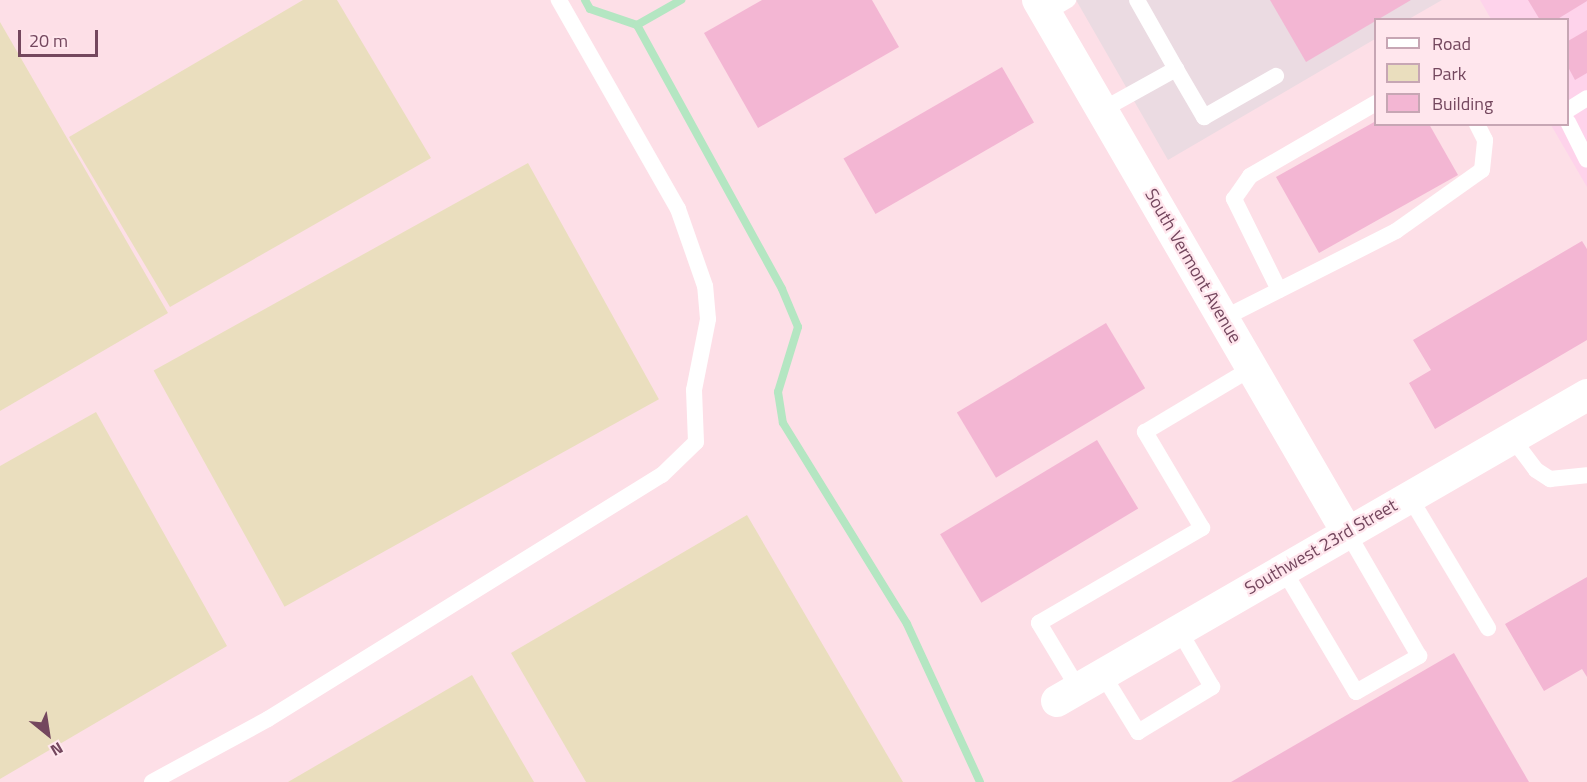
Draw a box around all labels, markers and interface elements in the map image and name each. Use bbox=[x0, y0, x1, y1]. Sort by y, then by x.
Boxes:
scale bar bbox=[21, 18, 100, 56]
legend bbox=[1374, 18, 1569, 126]
text: 20 m bbox=[29, 27, 68, 54]
text: Road bbox=[1432, 30, 1471, 57]
text: Park bbox=[1432, 60, 1466, 87]
text: Building bbox=[1432, 90, 1493, 117]
street label: South Vermont Avenue bbox=[1140, 185, 1246, 347]
street label: Southwest 23rd Street bbox=[1241, 495, 1401, 599]
north arrow bbox=[18, 704, 78, 764]
text: N bbox=[46, 736, 68, 763]

